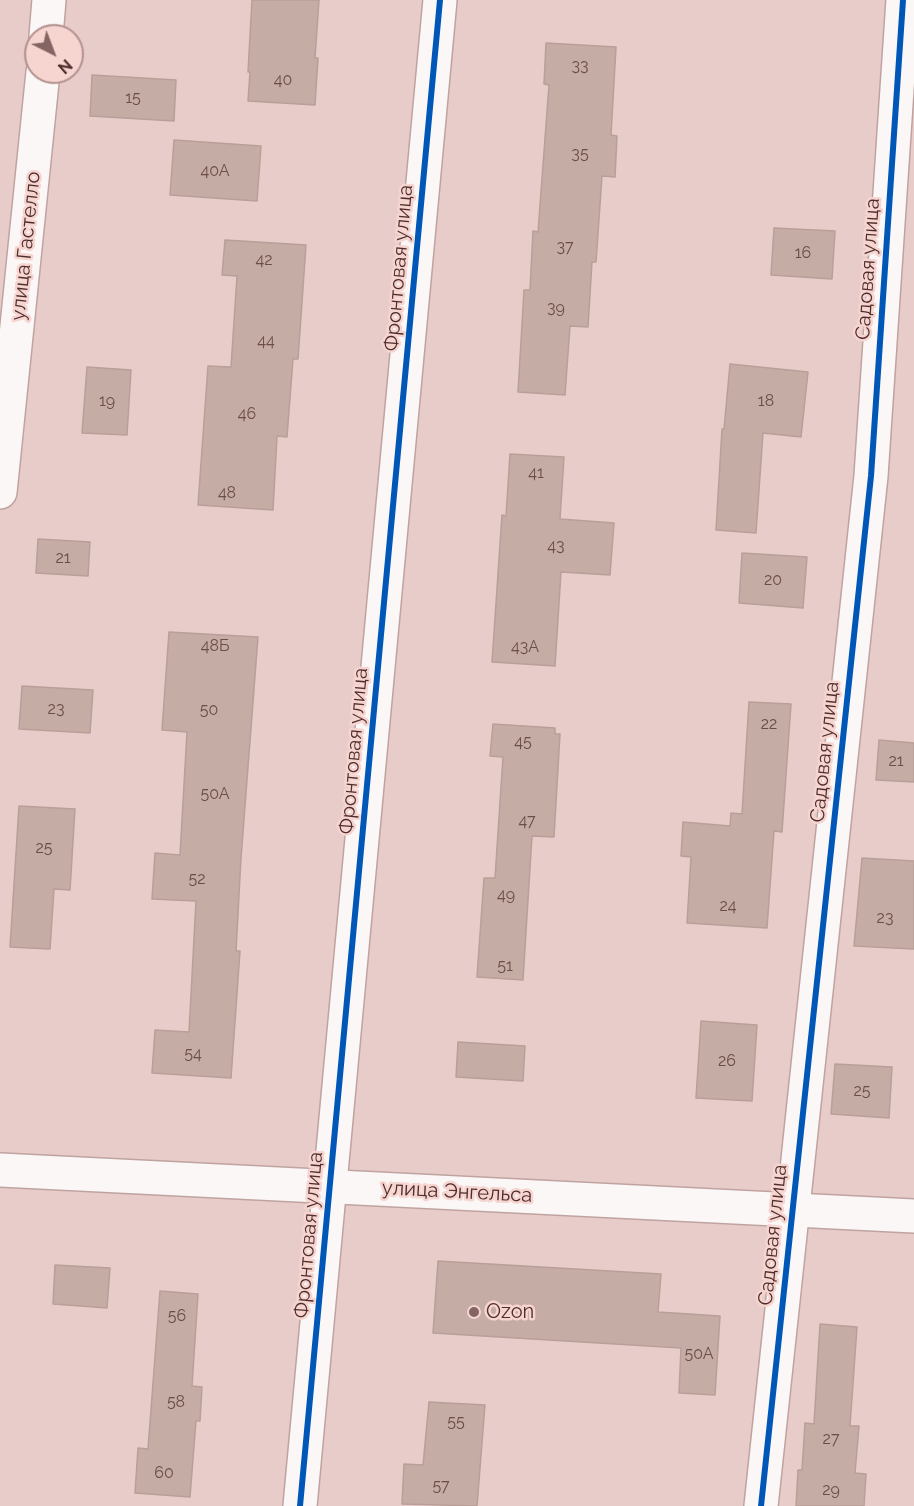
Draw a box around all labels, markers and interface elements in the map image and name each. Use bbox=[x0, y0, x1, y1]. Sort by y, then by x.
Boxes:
north arrow bbox=[24, 24, 84, 84]
text: N bbox=[54, 55, 76, 77]
house number: 33 bbox=[571, 56, 589, 76]
house number: 40 bbox=[274, 70, 292, 90]
house number: 15 bbox=[125, 88, 141, 108]
house number: 35 bbox=[571, 144, 589, 164]
house number: 40А bbox=[200, 161, 230, 181]
street label: улица Гастелло bbox=[6, 170, 46, 322]
street label: Фронтовая улица bbox=[380, 184, 418, 352]
street label: Садовая улица bbox=[851, 197, 885, 341]
house number: 37 bbox=[556, 237, 574, 257]
house number: 16 bbox=[795, 243, 811, 263]
house number: 42 bbox=[255, 250, 273, 270]
house number: 39 bbox=[547, 298, 565, 318]
house number: 44 bbox=[257, 331, 275, 351]
house number: 19 bbox=[99, 391, 115, 411]
house number: 18 bbox=[758, 391, 774, 411]
house number: 46 bbox=[238, 404, 256, 424]
house number: 41 bbox=[528, 463, 544, 483]
house number: 48 bbox=[218, 483, 236, 503]
house number: 43 bbox=[547, 536, 565, 556]
house number: 21 bbox=[55, 548, 71, 568]
house number: 20 bbox=[764, 570, 782, 590]
house number: 48Б bbox=[201, 636, 229, 656]
house number: 43А bbox=[511, 637, 539, 657]
street label: Фронтовая улица bbox=[335, 667, 373, 835]
street label: Садовая улица bbox=[806, 680, 844, 824]
house number: 23 bbox=[48, 699, 64, 719]
house number: 50 bbox=[200, 700, 218, 720]
house number: 22 bbox=[761, 714, 777, 734]
house number: 45 bbox=[514, 732, 532, 752]
house number: 21 bbox=[888, 751, 904, 771]
house number: 50А bbox=[200, 784, 230, 804]
house number: 47 bbox=[518, 811, 536, 831]
house number: 25 bbox=[35, 838, 53, 858]
house number: 52 bbox=[188, 869, 206, 889]
house number: 49 bbox=[497, 885, 515, 905]
house number: 24 bbox=[719, 896, 737, 916]
house number: 23 bbox=[877, 908, 893, 928]
house number: 51 bbox=[497, 956, 513, 976]
house number: 54 bbox=[184, 1044, 202, 1064]
house number: 26 bbox=[718, 1051, 736, 1071]
house number: 25 bbox=[853, 1081, 871, 1101]
street label: Фронтовая улица bbox=[290, 1151, 328, 1319]
street label: Садовая улица bbox=[754, 1163, 792, 1307]
street label: улица Энгельса bbox=[381, 1176, 533, 1208]
place label: Ozon bbox=[486, 1300, 534, 1324]
marker: Ozon bbox=[467, 1305, 481, 1319]
house number: 56 bbox=[168, 1306, 186, 1326]
house number: 50А bbox=[684, 1344, 714, 1364]
house number: 58 bbox=[167, 1392, 185, 1412]
house number: 55 bbox=[447, 1412, 465, 1432]
house number: 27 bbox=[823, 1429, 839, 1449]
house number: 60 bbox=[154, 1463, 174, 1483]
house number: 57 bbox=[432, 1476, 450, 1496]
house number: 29 bbox=[822, 1480, 840, 1500]

